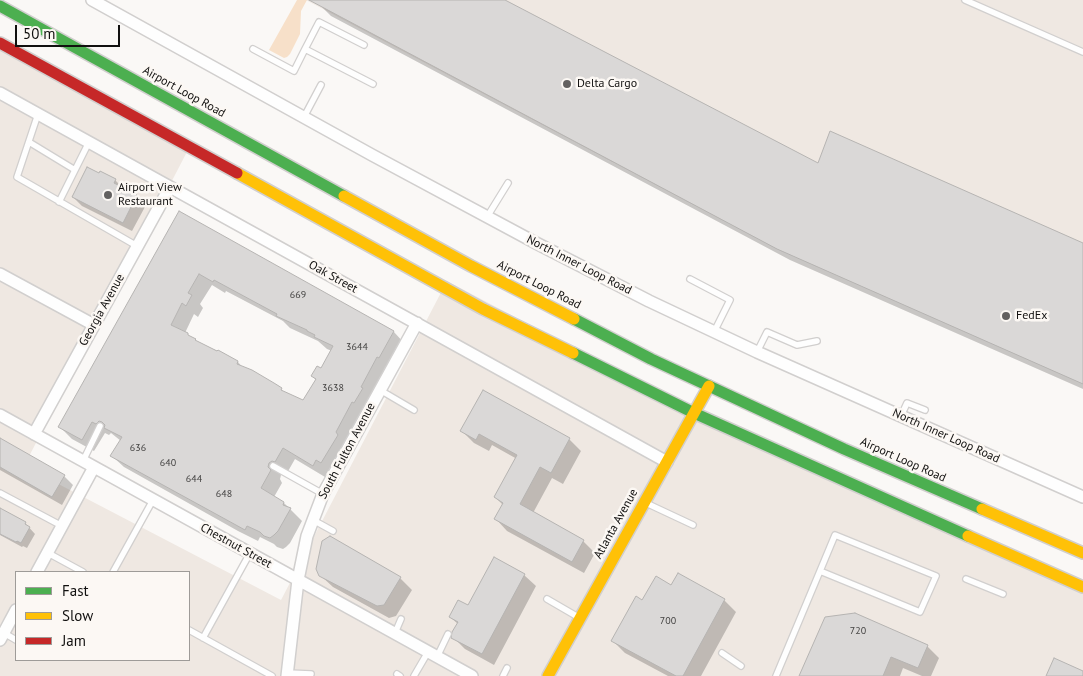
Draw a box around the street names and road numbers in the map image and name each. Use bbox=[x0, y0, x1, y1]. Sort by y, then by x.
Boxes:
street label: Airport Loop Road bbox=[140, 63, 228, 121]
street label: North Inner Loop Road bbox=[524, 232, 634, 298]
street label: Oak Street bbox=[306, 258, 360, 296]
street label: Airport Loop Road bbox=[495, 258, 583, 312]
street label: Georgia Avenue bbox=[76, 271, 128, 349]
street label: South Fulton Avenue bbox=[316, 400, 378, 502]
street label: North Inner Loop Road bbox=[890, 406, 1002, 466]
street label: Airport Loop Road bbox=[858, 435, 948, 485]
street label: Atlanta Avenue bbox=[591, 487, 641, 561]
street label: Chestnut Street bbox=[198, 520, 274, 572]

